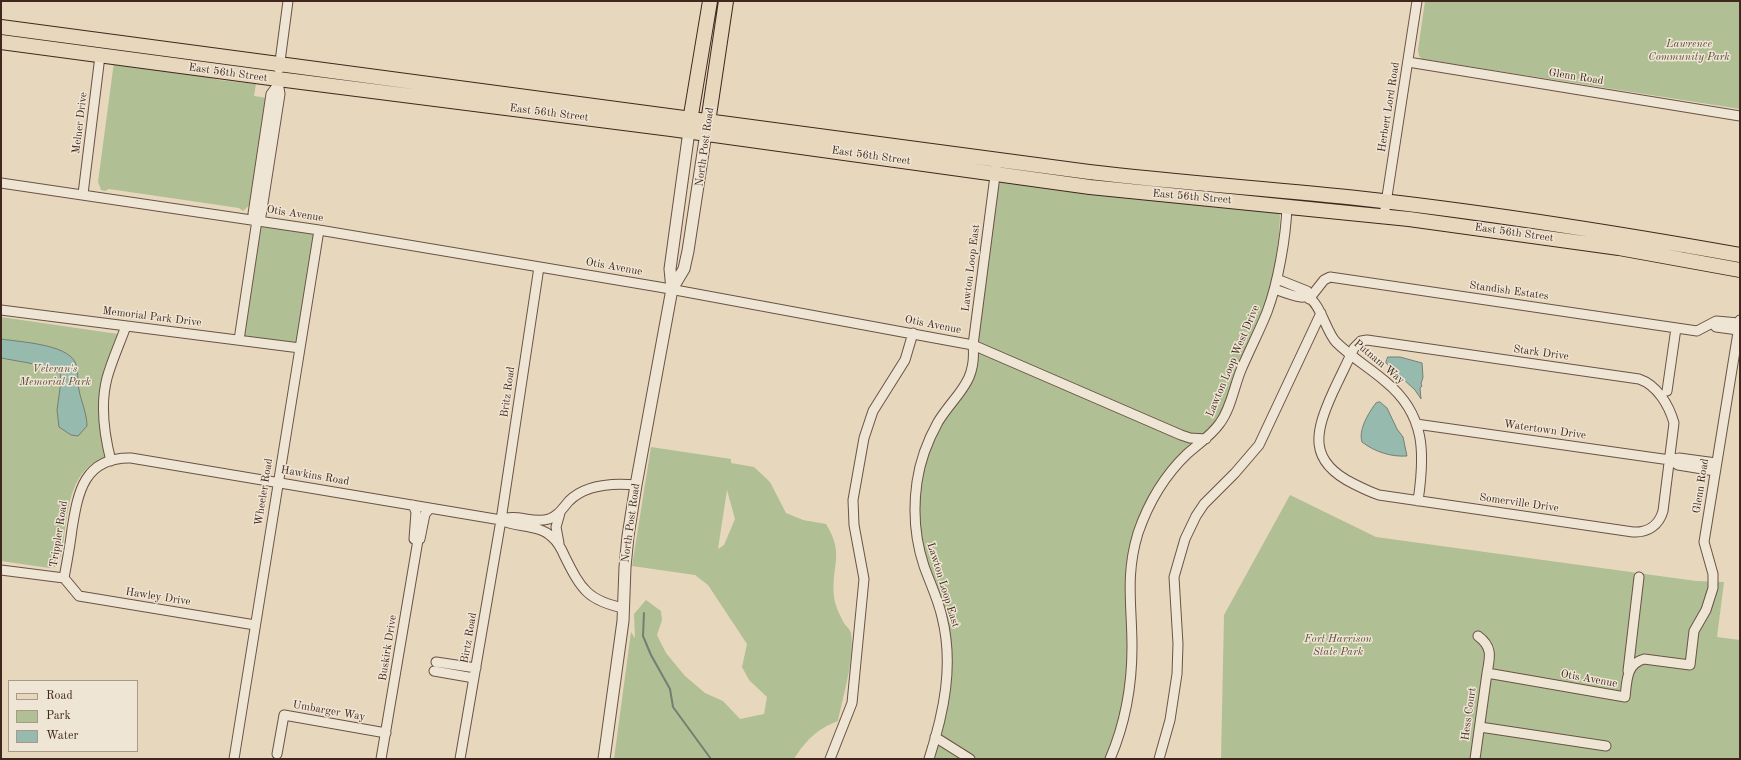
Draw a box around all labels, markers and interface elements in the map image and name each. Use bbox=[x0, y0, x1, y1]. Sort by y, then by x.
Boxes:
park label: Lawrence Community Park bbox=[1648, 37, 1730, 63]
street label: East 56th Street bbox=[188, 61, 268, 85]
street label: Herbert Lord Road bbox=[1375, 61, 1403, 153]
street label: Glenn Road bbox=[1548, 66, 1604, 88]
street label: Melner Drive bbox=[70, 91, 90, 155]
street label: East 56th Street bbox=[509, 102, 589, 124]
street label: North Post Road bbox=[693, 107, 717, 187]
street label: East 56th Street bbox=[831, 144, 911, 168]
street label: East 56th Street bbox=[1152, 187, 1232, 207]
street label: Otis Avenue bbox=[266, 203, 324, 225]
street label: East 56th Street bbox=[1474, 221, 1554, 245]
street label: Lawton Loop East bbox=[959, 223, 983, 313]
street label: Otis Avenue bbox=[585, 256, 643, 278]
street label: Standish Estates bbox=[1469, 279, 1549, 303]
street label: Lawton Loop West Drive bbox=[1203, 303, 1263, 419]
street label: Memorial Park Drive bbox=[102, 304, 202, 330]
street label: Otis Avenue bbox=[904, 313, 962, 337]
street label: Putnam Way bbox=[1351, 337, 1407, 387]
street label: Stark Drive bbox=[1512, 343, 1570, 363]
park label: Veteran's Memorial Park bbox=[19, 362, 91, 388]
street label: Britz Road bbox=[498, 366, 518, 418]
street label: Watertown Drive bbox=[1503, 418, 1587, 442]
street label: Wheeler Road bbox=[252, 457, 276, 527]
street label: Glenn Road bbox=[1690, 458, 1712, 514]
street label: Hawkins Road bbox=[280, 463, 350, 489]
street label: North Post Road bbox=[619, 483, 643, 563]
street label: Somerville Drive bbox=[1479, 491, 1559, 515]
street label: Trippler Road bbox=[47, 500, 71, 568]
street label: Lawton Loop East bbox=[924, 541, 962, 629]
street label: Hawley Drive bbox=[125, 585, 191, 609]
street label: Birtz Road bbox=[458, 612, 480, 664]
street label: Buskirk Drive bbox=[376, 614, 400, 682]
park label: Fort Harrison State Park bbox=[1304, 632, 1372, 658]
street label: Otis Avenue bbox=[1560, 668, 1618, 690]
legend bbox=[8, 680, 138, 752]
street label: Hess Court bbox=[1459, 687, 1479, 741]
text: Road bbox=[46, 690, 73, 702]
street label: Umbarger Way bbox=[292, 698, 366, 724]
text: Park bbox=[46, 710, 71, 722]
text: Water bbox=[46, 730, 78, 742]

